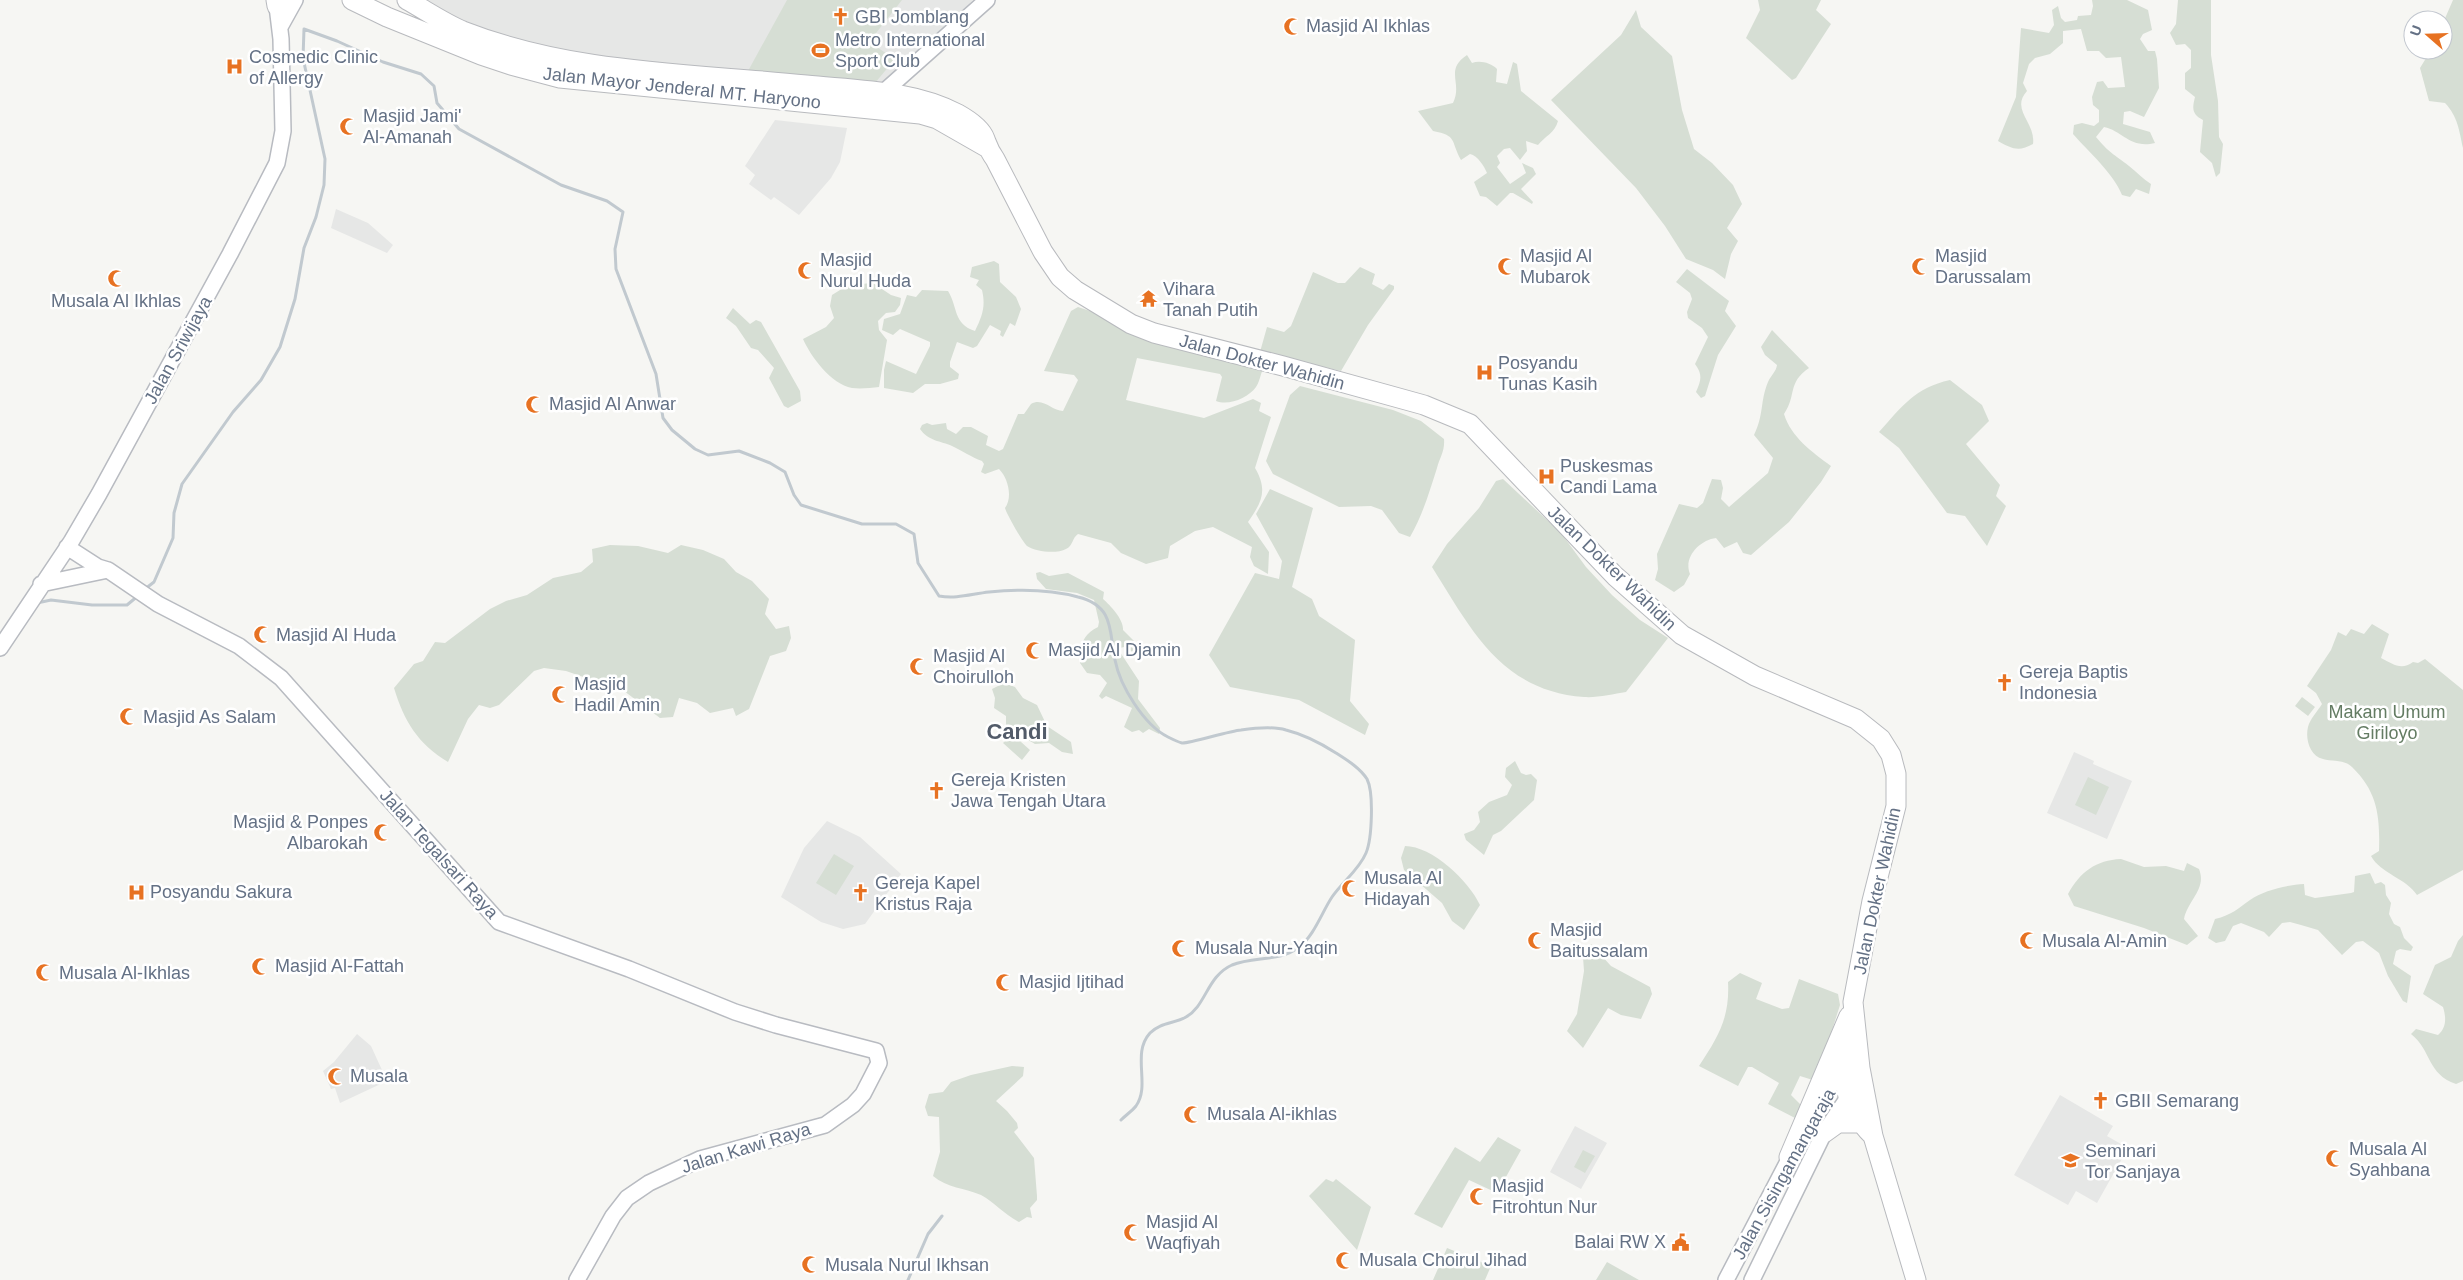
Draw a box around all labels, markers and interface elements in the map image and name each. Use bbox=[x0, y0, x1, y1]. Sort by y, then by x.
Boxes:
church icon: GBI Jomblang bbox=[831, 7, 851, 27]
place label: GBI Jomblang bbox=[855, 7, 969, 27]
north arrow bbox=[2403, 10, 2453, 60]
mosque icon: Masjid Al Ikhlas bbox=[1282, 16, 1302, 36]
place label: Masjid Al Ikhlas bbox=[1306, 16, 1430, 36]
text: U bbox=[2407, 23, 2425, 38]
place label: Metro International Sport Club bbox=[835, 30, 985, 71]
sports icon: Metro International Sport Club bbox=[811, 40, 831, 60]
place label: Cosmedic Clinic of Allergy bbox=[249, 47, 378, 88]
hospital icon: Cosmedic Clinic of Allergy bbox=[225, 57, 245, 77]
street label: Jalan Mayor Jenderal MT. Haryono bbox=[542, 63, 822, 113]
place label: Masjid Jami' Al-Amanah bbox=[363, 106, 461, 147]
mosque icon: Masjid Jami' Al-Amanah bbox=[339, 116, 359, 136]
place label: Masjid Al Mubarok bbox=[1520, 246, 1592, 287]
place label: Masjid Darussalam bbox=[1935, 246, 2031, 287]
place label: Masjid Nurul Huda bbox=[820, 250, 912, 291]
mosque icon: Masjid Al Mubarok bbox=[1496, 256, 1516, 276]
mosque icon: Masjid Darussalam bbox=[1911, 256, 1931, 276]
mosque icon: Masjid Nurul Huda bbox=[796, 260, 816, 280]
mosque icon: Musala Al Ikhlas bbox=[106, 268, 126, 288]
place label: Vihara Tanah Putih bbox=[1163, 279, 1258, 320]
temple icon: Vihara Tanah Putih bbox=[1139, 289, 1159, 309]
place label: Musala Al Ikhlas bbox=[51, 291, 181, 311]
street label: Jalan Sriwijaya bbox=[140, 292, 216, 407]
street label: Jalan Dokter Wahidin bbox=[1177, 330, 1347, 394]
place label: Posyandu Tunas Kasih bbox=[1498, 353, 1597, 394]
hospital icon: Posyandu Tunas Kasih bbox=[1474, 363, 1494, 383]
mosque icon: Masjid Al Anwar bbox=[525, 394, 545, 414]
place label: Masjid Al Anwar bbox=[549, 394, 676, 414]
place label: Puskesmas Candi Lama bbox=[1560, 456, 1658, 497]
hospital icon: Puskesmas Candi Lama bbox=[1536, 466, 1556, 486]
street label: Jalan Dokter Wahidin bbox=[1544, 502, 1680, 634]
mosque icon: Masjid Al Huda bbox=[252, 625, 272, 645]
place label: Masjid Al Huda bbox=[276, 625, 397, 645]
mosque icon: Masjid Al Djamin bbox=[1024, 640, 1044, 660]
place label: Masjid Al Djamin bbox=[1048, 640, 1181, 660]
place label: Masjid Al Choirulloh bbox=[933, 646, 1014, 687]
mosque icon: Masjid Al Choirulloh bbox=[909, 656, 929, 676]
place label: Gereja Baptis Indonesia bbox=[2019, 662, 2128, 703]
church icon: Gereja Baptis Indonesia bbox=[1995, 672, 2015, 692]
place label: Masjid Hadil Amin bbox=[574, 674, 660, 715]
mosque icon: Masjid Hadil Amin bbox=[550, 684, 570, 704]
park label: Makam Umum Giriloyo bbox=[2328, 702, 2446, 743]
mosque icon: Masjid As Salam bbox=[119, 707, 139, 727]
place label: Masjid As Salam bbox=[143, 707, 276, 727]
district label: Candi bbox=[986, 719, 1048, 744]
place label: Gereja Kristen Jawa Tengah Utara bbox=[951, 770, 1107, 811]
church icon: Gereja Kristen Jawa Tengah Utara bbox=[927, 780, 947, 800]
street label: Jalan Tegalsari Raya bbox=[376, 785, 503, 923]
street label: Jalan Dokter Wahidin bbox=[1850, 806, 1904, 976]
place label: Masjid & Ponpes Albarokah bbox=[233, 812, 368, 853]
mosque icon: Masjid & Ponpes Albarokah bbox=[372, 822, 392, 842]
place label: Musala Al Hidayah bbox=[1364, 868, 1442, 909]
place label: Gereja Kapel Kristus Raja bbox=[875, 873, 980, 914]
mosque icon: Musala Al Hidayah bbox=[1340, 878, 1360, 898]
hospital icon: Posyandu Sakura bbox=[126, 882, 146, 902]
place label: Posyandu Sakura bbox=[150, 882, 293, 902]
church icon: Gereja Kapel Kristus Raja bbox=[851, 883, 871, 903]
place label: Masjid Baitussalam bbox=[1550, 920, 1648, 961]
mosque icon: Masjid Baitussalam bbox=[1526, 930, 1546, 950]
mosque icon: Musala Al-Amin bbox=[2018, 931, 2038, 951]
place label: Musala Al-Amin bbox=[2042, 931, 2167, 951]
mosque icon: Musala Nur-Yaqin bbox=[1171, 938, 1191, 958]
place label: Musala Nur-Yaqin bbox=[1195, 938, 1338, 958]
mosque icon: Masjid Al-Fattah bbox=[251, 956, 271, 976]
place label: Masjid Al-Fattah bbox=[275, 956, 404, 976]
mosque icon: Musala Al-Ikhlas bbox=[35, 963, 55, 983]
place label: Musala Al-Ikhlas bbox=[59, 963, 190, 983]
mosque icon: Masjid Ijtihad bbox=[995, 972, 1015, 992]
place label: Masjid Ijtihad bbox=[1019, 972, 1124, 992]
mosque icon: Musala bbox=[326, 1066, 346, 1086]
place label: Musala bbox=[350, 1066, 409, 1086]
street label: Jalan Sisingamangaraja bbox=[1729, 1084, 1840, 1263]
church icon: GBII Semarang bbox=[2091, 1091, 2111, 1111]
place label: GBII Semarang bbox=[2115, 1091, 2239, 1111]
mosque icon: Musala Al-ikhlas bbox=[1183, 1104, 1203, 1124]
place label: Musala Al-ikhlas bbox=[1207, 1104, 1337, 1124]
street label: Jalan Kawi Raya bbox=[679, 1119, 814, 1177]
place label: Musala Al Syahbana bbox=[2349, 1139, 2431, 1180]
place label: Seminari Tor Sanjaya bbox=[2085, 1141, 2181, 1182]
mosque icon: Musala Al Syahbana bbox=[2325, 1149, 2345, 1169]
school or university icon: Seminari Tor Sanjaya bbox=[2061, 1151, 2081, 1171]
place label: Masjid Fitrohtun Nur bbox=[1492, 1176, 1597, 1217]
mosque icon: Masjid Fitrohtun Nur bbox=[1468, 1186, 1488, 1206]
place label: Masjid Al Waqfiyah bbox=[1146, 1212, 1220, 1253]
mosque icon: Masjid Al Waqfiyah bbox=[1122, 1222, 1142, 1242]
place label: Balai RW X bbox=[1574, 1232, 1666, 1252]
public building icon: Balai RW X bbox=[1670, 1232, 1690, 1252]
mosque icon: Musala Choirul Jihad bbox=[1335, 1250, 1355, 1270]
place label: Musala Choirul Jihad bbox=[1359, 1250, 1527, 1270]
mosque icon: Musala Nurul Ikhsan bbox=[801, 1255, 821, 1275]
place label: Musala Nurul Ikhsan bbox=[825, 1255, 989, 1275]

